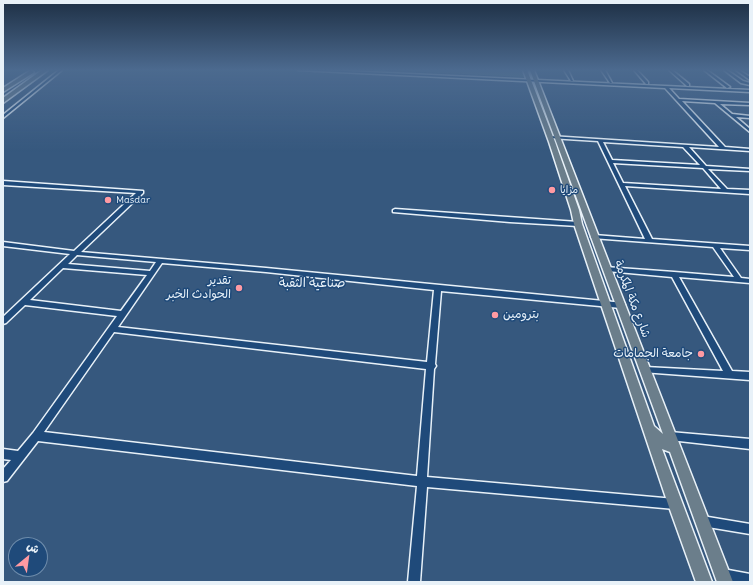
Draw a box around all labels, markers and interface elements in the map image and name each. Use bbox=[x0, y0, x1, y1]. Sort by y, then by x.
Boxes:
place label: مزايا bbox=[560, 184, 578, 196]
marker: مزايا bbox=[547, 185, 557, 195]
place label: Masdar bbox=[116, 194, 150, 206]
marker: Masdar bbox=[103, 195, 113, 205]
street label: شارع مكة المكرمة bbox=[611, 258, 653, 340]
place label: تقدير الحوادث الخبر bbox=[166, 274, 231, 302]
district label: صناعية الثقبة bbox=[279, 275, 345, 291]
marker: تقدير الحوادث الخبر bbox=[234, 283, 244, 293]
place label: بترومين bbox=[503, 308, 539, 322]
marker: بترومين bbox=[490, 310, 500, 320]
place label: جامعة الجمامات bbox=[613, 347, 693, 361]
marker: جامعة الجمامات bbox=[696, 349, 706, 359]
north arrow bbox=[8, 537, 48, 577]
text: ش bbox=[25, 538, 42, 556]

